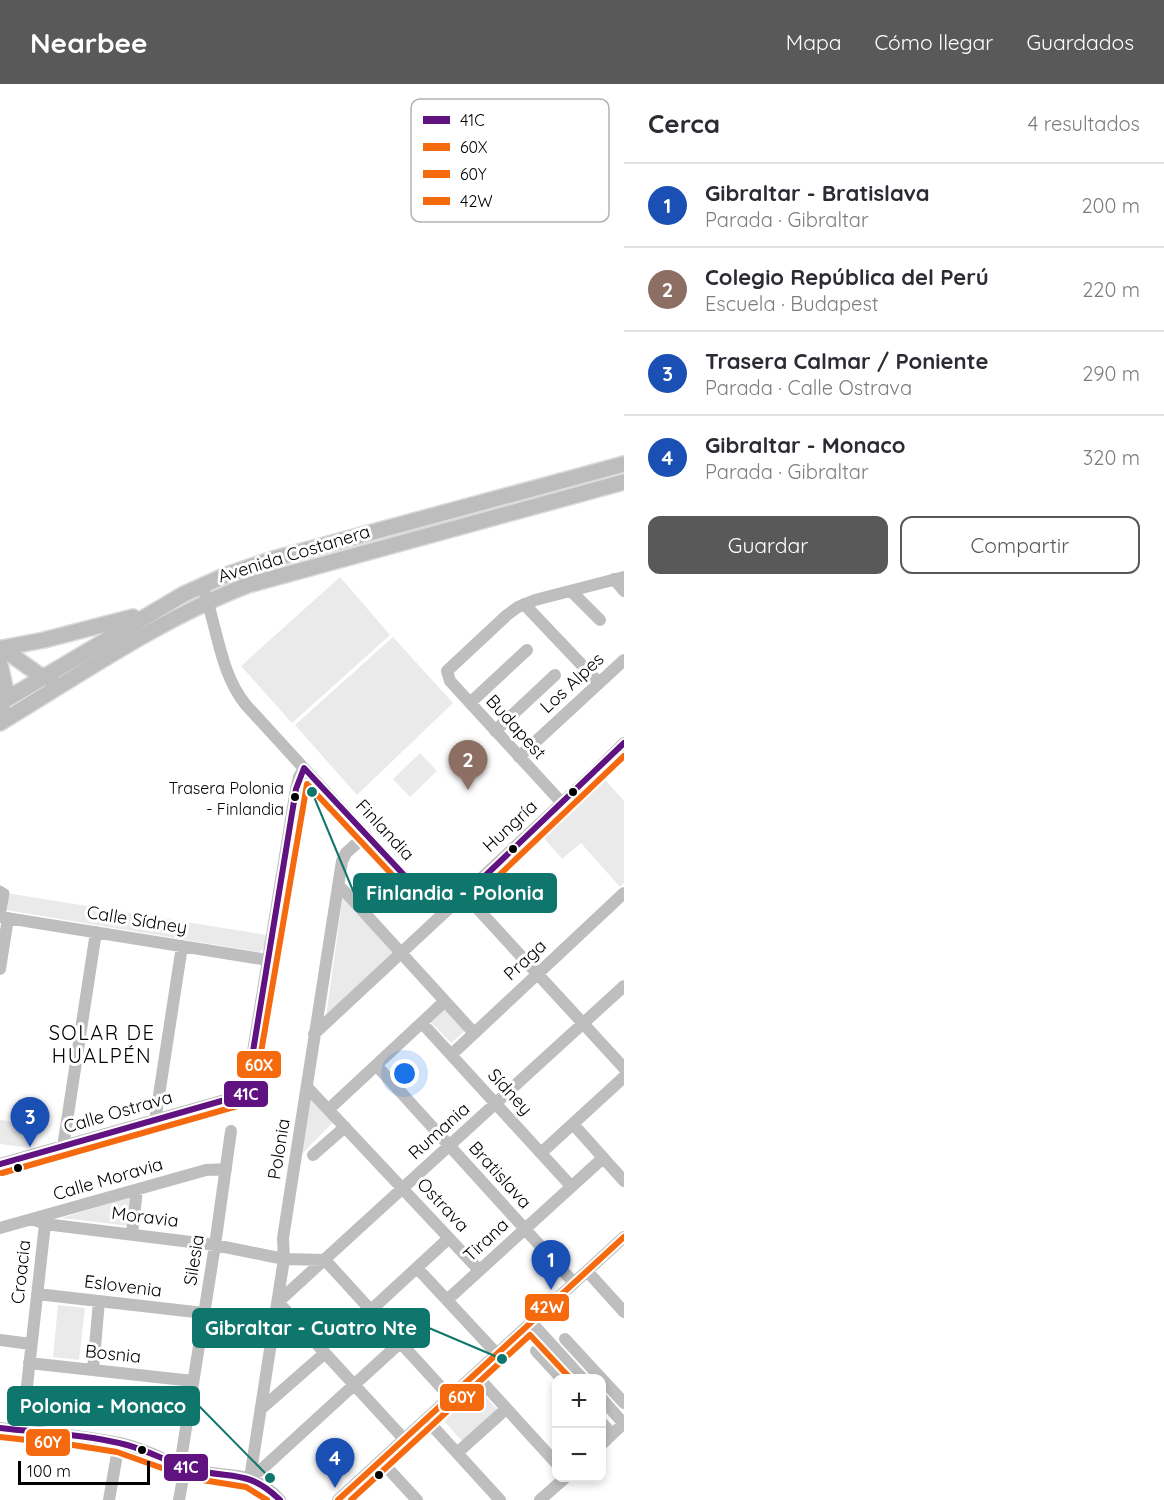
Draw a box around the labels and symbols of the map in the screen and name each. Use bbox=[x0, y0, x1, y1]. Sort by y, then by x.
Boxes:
legend bbox=[411, 99, 609, 222]
text: 41C bbox=[460, 110, 485, 130]
text: 60X bbox=[460, 137, 488, 157]
text: 60Y bbox=[460, 164, 487, 184]
text: 42W bbox=[460, 191, 493, 211]
street label: Avenida Costanera bbox=[215, 519, 373, 588]
street label: Los Alpes bbox=[535, 647, 608, 718]
street label: Budapest bbox=[481, 689, 551, 764]
pin: 2 bbox=[448, 740, 488, 790]
place label: Trasera Polonia - Finlandia bbox=[168, 778, 284, 819]
unlabelled marker bbox=[567, 786, 579, 798]
marker: Trasera Polonia - Finlandia bbox=[289, 791, 301, 803]
street label: Finlandia bbox=[351, 794, 420, 865]
street label: Hungría bbox=[477, 795, 542, 857]
unlabelled marker bbox=[507, 843, 519, 855]
callout: Finlandia - Polonia bbox=[354, 874, 556, 912]
text: Finlandia - Polonia bbox=[366, 880, 544, 905]
street label: Calle Sídney bbox=[85, 900, 189, 939]
street label: Praga bbox=[498, 934, 551, 985]
district label: SOLAR DE HUALPÉN bbox=[49, 1020, 155, 1068]
line badge: 60X bbox=[236, 1050, 282, 1079]
text: 60X bbox=[245, 1055, 273, 1075]
your location bbox=[390, 1059, 419, 1088]
street label: Sídney bbox=[483, 1063, 538, 1120]
line badge: 41C bbox=[223, 1080, 269, 1108]
text: 41C bbox=[233, 1084, 259, 1104]
street label: Calle Ostrava bbox=[61, 1085, 175, 1138]
street label: Rumania bbox=[403, 1097, 474, 1164]
pin: 3 bbox=[10, 1098, 50, 1147]
street label: Polonia bbox=[262, 1117, 295, 1181]
street label: Bratislava bbox=[464, 1136, 537, 1213]
street label: Calle Moravia bbox=[50, 1152, 165, 1205]
unlabelled marker bbox=[12, 1162, 24, 1174]
street label: Ostrava bbox=[412, 1173, 474, 1237]
street label: Moravia bbox=[110, 1201, 180, 1232]
street label: Tirana bbox=[458, 1213, 513, 1266]
street label: Silesia bbox=[178, 1233, 209, 1287]
street label: Croacia bbox=[6, 1239, 35, 1305]
pin: 1 bbox=[532, 1240, 570, 1290]
street label: Eslovenia bbox=[83, 1269, 163, 1302]
line badge: 42W bbox=[524, 1293, 570, 1322]
text: 42W bbox=[530, 1297, 564, 1317]
callout: Gibraltar - Cuatro Nte bbox=[193, 1309, 429, 1347]
text: Gibraltar - Cuatro Nte bbox=[205, 1315, 417, 1340]
street label: Bosnia bbox=[84, 1339, 142, 1368]
line badge: 60Y bbox=[439, 1383, 485, 1412]
callout: Polonia - Monaco bbox=[8, 1387, 199, 1425]
text: 60Y bbox=[448, 1387, 476, 1407]
text: Polonia - Monaco bbox=[20, 1393, 186, 1418]
line badge: 60Y bbox=[25, 1428, 71, 1457]
text: 60Y bbox=[34, 1432, 62, 1452]
pin: 4 bbox=[316, 1438, 354, 1488]
unlabelled marker bbox=[136, 1444, 148, 1456]
line badge: 41C bbox=[163, 1453, 209, 1482]
text: 41C bbox=[173, 1457, 199, 1477]
scale bar bbox=[18, 1458, 150, 1486]
unlabelled marker bbox=[373, 1469, 385, 1481]

